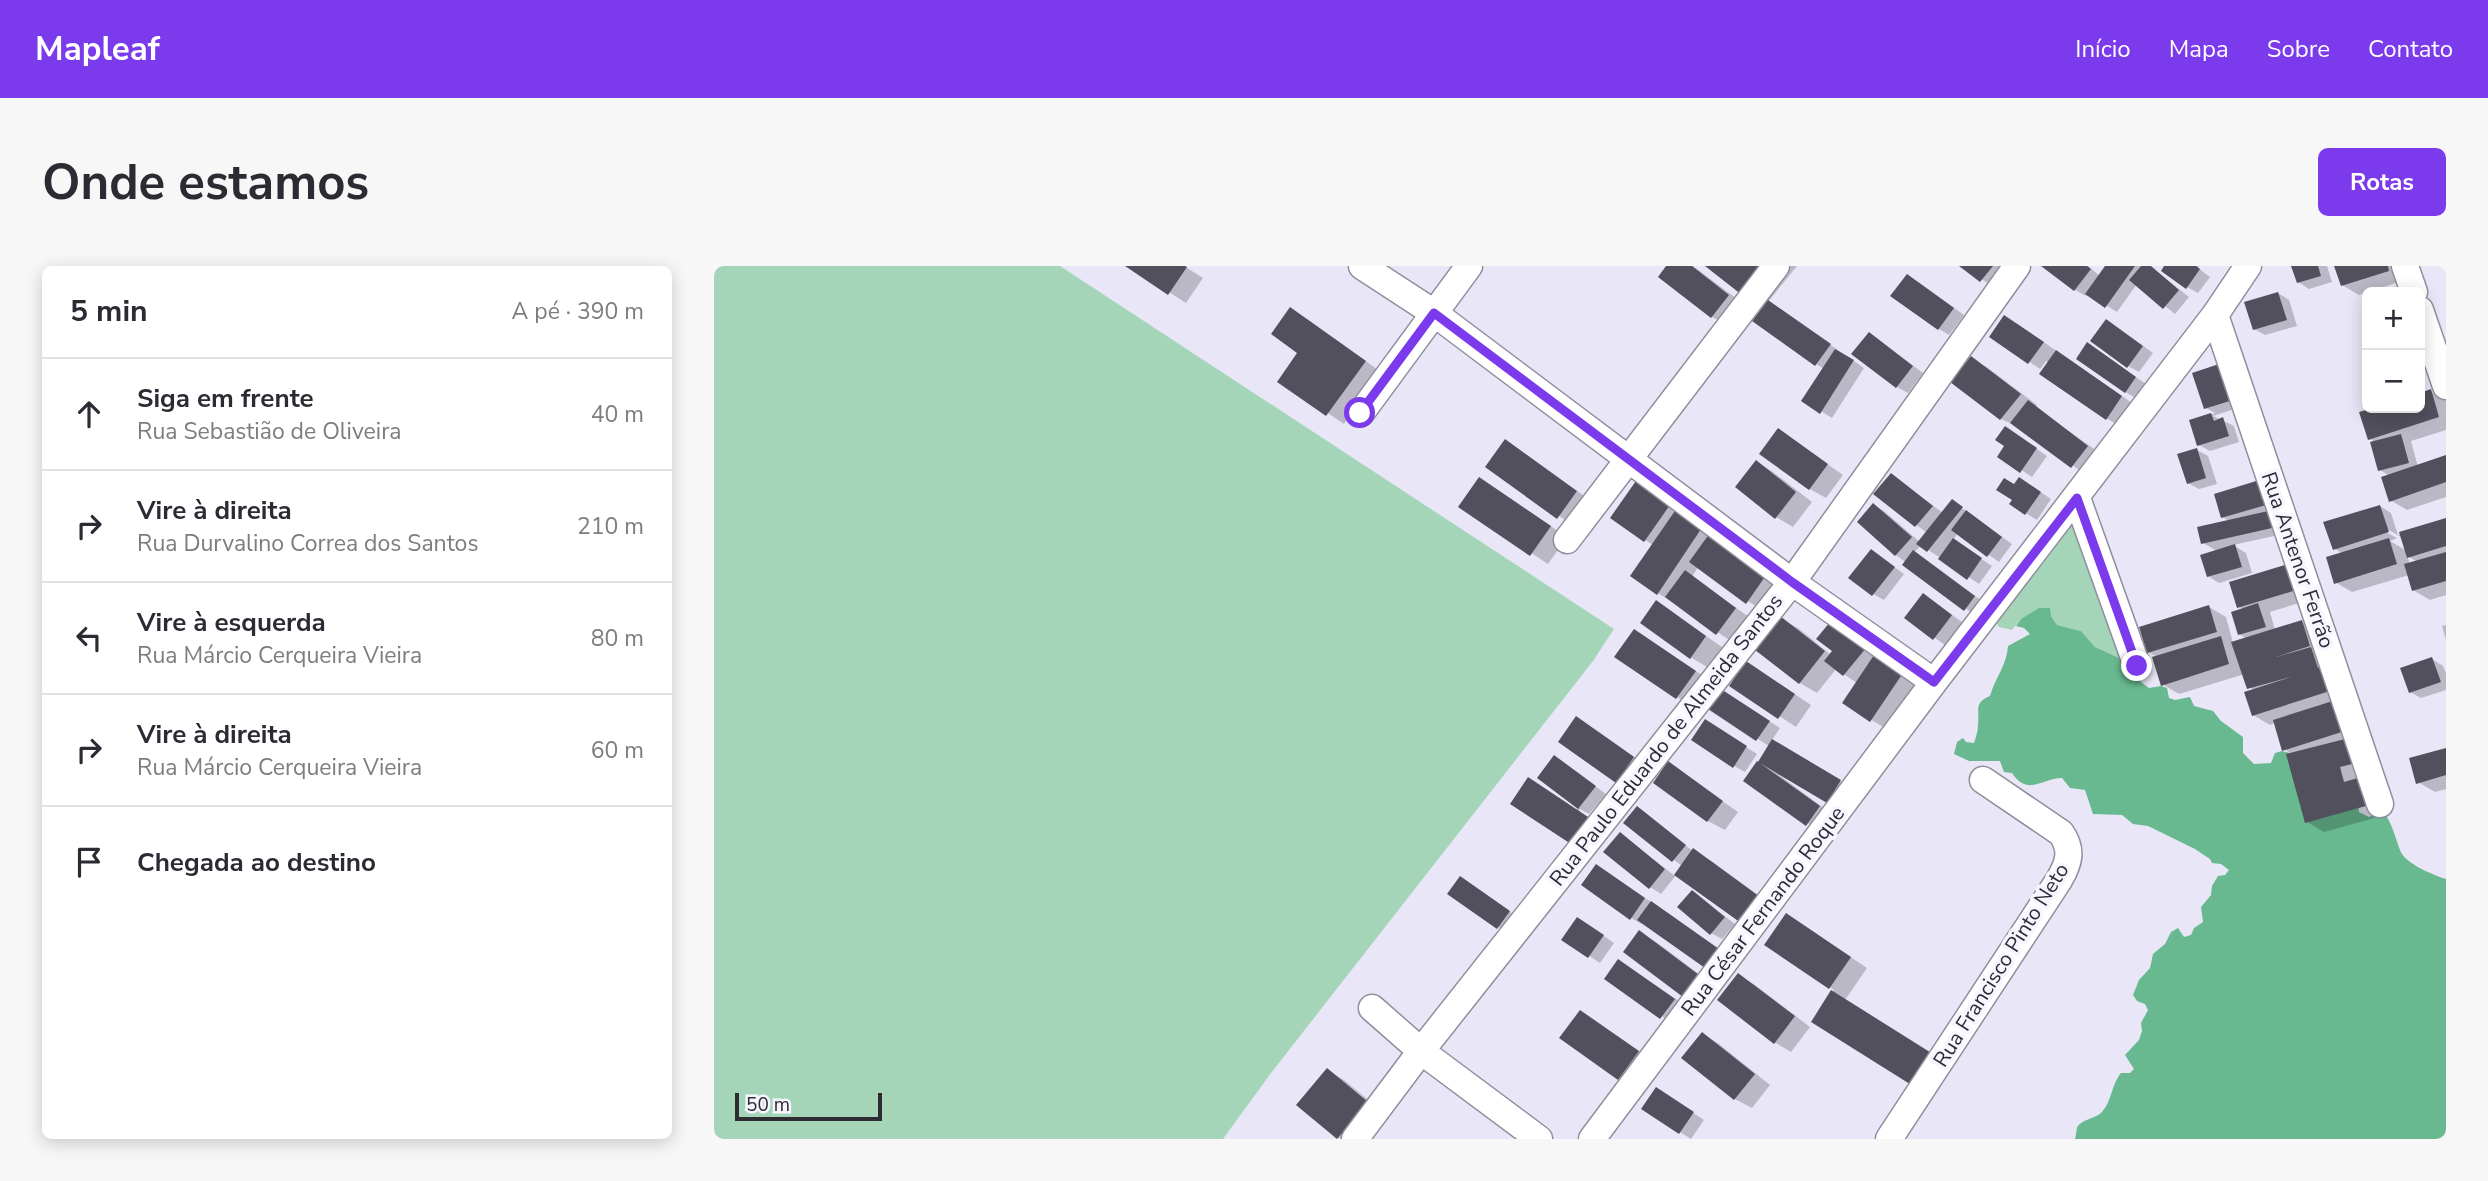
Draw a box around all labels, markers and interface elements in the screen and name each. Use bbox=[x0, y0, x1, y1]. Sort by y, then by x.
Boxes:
text: Mapleaf bbox=[35, 27, 160, 72]
text: Início bbox=[2075, 33, 2131, 65]
text: Mapa bbox=[2169, 33, 2229, 65]
text: Sobre bbox=[2267, 33, 2330, 65]
text: Contato bbox=[2368, 33, 2453, 65]
button: Rotas bbox=[2318, 148, 2446, 216]
text: Onde estamos bbox=[42, 149, 369, 216]
map controls bbox=[2362, 287, 2425, 413]
button: + bbox=[2362, 287, 2425, 350]
text: 5 min bbox=[70, 291, 148, 332]
text: A pé · 390 m bbox=[512, 296, 644, 327]
button: − bbox=[2362, 350, 2425, 413]
text: Siga em frente bbox=[137, 381, 314, 416]
icon: ahead bbox=[70, 395, 108, 433]
route start bbox=[1344, 397, 1375, 428]
text: 40 m bbox=[591, 399, 644, 430]
text: Rua Sebastião de Oliveira bbox=[137, 416, 402, 447]
street label: Rua Antenor Ferrão bbox=[2255, 468, 2341, 652]
text: Vire à direita bbox=[137, 493, 292, 528]
icon: right bbox=[70, 507, 108, 545]
text: 210 m bbox=[577, 511, 644, 542]
text: Rua Durvalino Correa dos Santos bbox=[137, 528, 478, 559]
street label: Rua Paulo Eduardo de Almeida Santos bbox=[1543, 588, 1789, 892]
text: Vire à esquerda bbox=[137, 605, 326, 640]
icon: left bbox=[70, 619, 108, 657]
text: 80 m bbox=[591, 623, 644, 654]
text: Rua Márcio Cerqueira Vieira bbox=[137, 640, 422, 671]
route end bbox=[2121, 650, 2152, 681]
text: Vire à direita bbox=[137, 717, 292, 752]
icon: right bbox=[70, 731, 108, 769]
text: 60 m bbox=[591, 735, 644, 766]
text: Rua Márcio Cerqueira Vieira bbox=[137, 752, 422, 783]
street label: Rua César Fernando Roque bbox=[1675, 800, 1851, 1022]
icon: arrive bbox=[70, 843, 108, 881]
text: Chegada ao destino bbox=[137, 845, 376, 880]
street label: Rua Francisco Pinto Neto bbox=[1927, 858, 2075, 1072]
scale bar bbox=[735, 1090, 882, 1122]
text: 50 m bbox=[746, 1092, 790, 1118]

